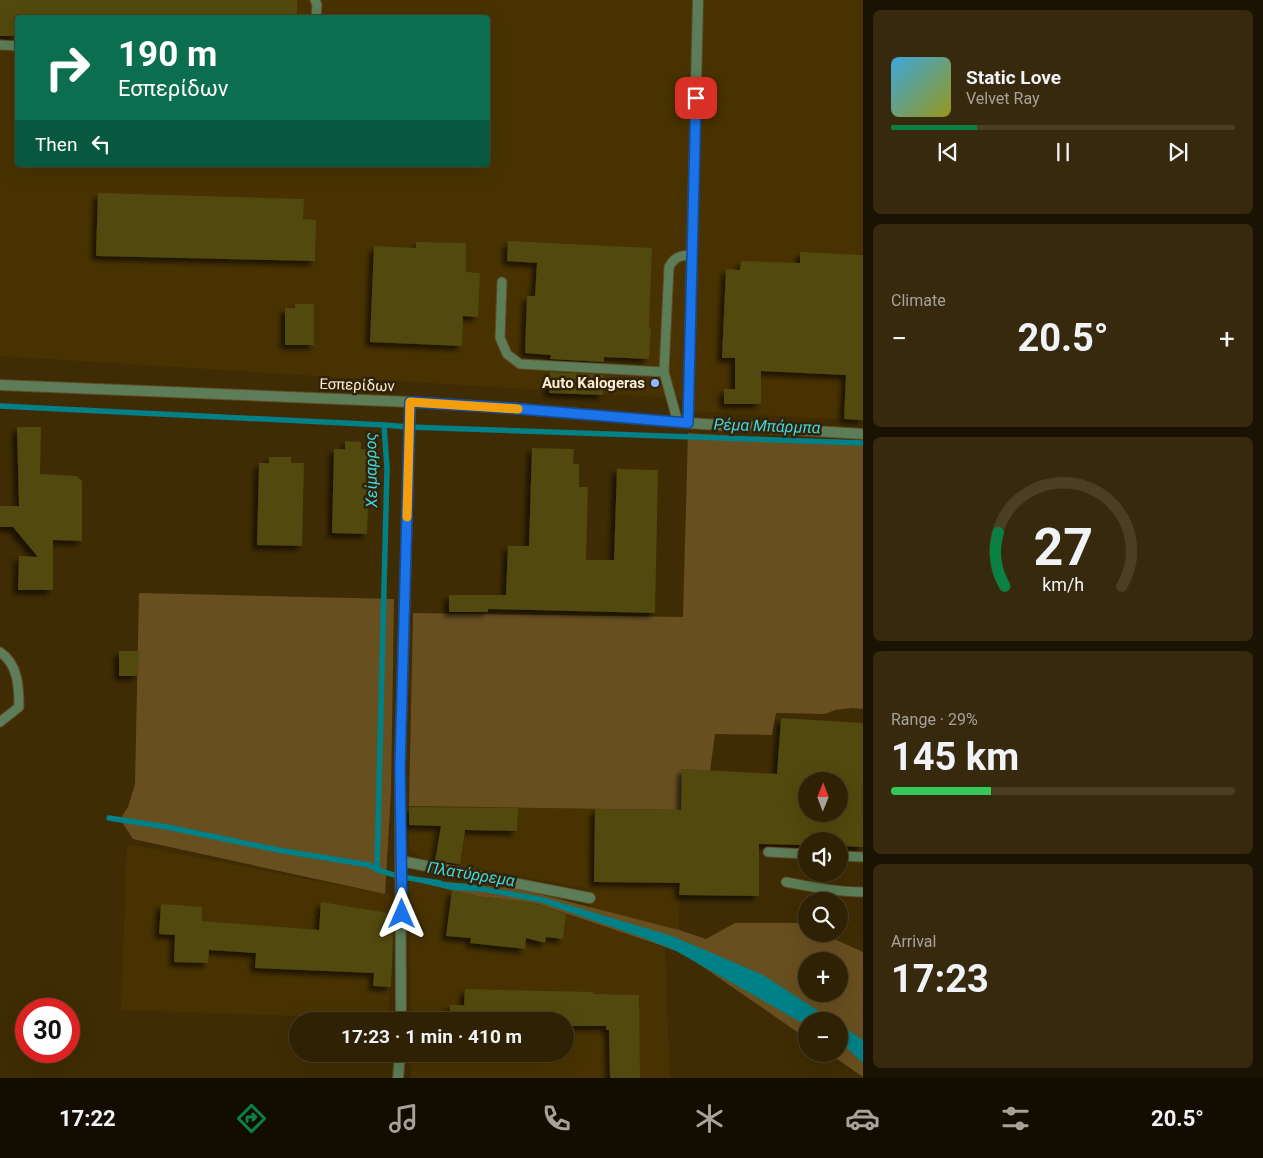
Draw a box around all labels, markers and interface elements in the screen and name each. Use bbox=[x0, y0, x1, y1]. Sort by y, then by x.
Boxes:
text: 190 m bbox=[118, 34, 217, 75]
icon: right bbox=[35, 35, 100, 100]
text: Static Love bbox=[966, 66, 1061, 89]
text: Εσπερίδων bbox=[118, 76, 228, 101]
pin bbox=[675, 77, 717, 119]
icon: arrive bbox=[682, 84, 710, 112]
text: Velvet Ray bbox=[966, 89, 1040, 108]
icon: left bbox=[87, 130, 115, 158]
text: Then bbox=[35, 133, 77, 156]
icon: previous bbox=[934, 138, 962, 166]
icon: pause bbox=[1049, 138, 1077, 166]
icon: next bbox=[1164, 138, 1192, 166]
text: Climate bbox=[891, 291, 946, 310]
text: 20.5° bbox=[1017, 316, 1109, 360]
text: − bbox=[891, 322, 907, 355]
text: + bbox=[1219, 322, 1235, 355]
place label: Auto Kalogeras bbox=[542, 374, 645, 392]
street label: Εσπερίδων bbox=[319, 375, 395, 395]
marker: Auto Kalogeras bbox=[649, 377, 661, 389]
water label: Ρέμα Μπάρμπα bbox=[713, 415, 821, 437]
water label: Χείμαρρος bbox=[361, 432, 381, 509]
text: 27 bbox=[1033, 517, 1093, 578]
text: km/h bbox=[1042, 574, 1084, 595]
text: Range · 29% bbox=[891, 710, 978, 729]
text: 145 km bbox=[891, 735, 1019, 779]
north arrow bbox=[798, 772, 848, 822]
map controls bbox=[798, 772, 848, 1062]
button: sound bbox=[798, 832, 848, 882]
water label: Πλατύρρεμα bbox=[426, 858, 516, 890]
position arrow bbox=[375, 887, 427, 939]
button: search bbox=[798, 892, 848, 942]
text: Arrival bbox=[891, 932, 936, 951]
button: + bbox=[798, 952, 848, 1002]
text: 17:23 bbox=[891, 957, 989, 1001]
speed limit sign: 30 bbox=[15, 998, 80, 1063]
button: − bbox=[798, 1012, 848, 1062]
text: 17:23 · 1 min · 410 m bbox=[341, 1025, 522, 1048]
icon: directions bbox=[234, 1101, 269, 1136]
icon: music bbox=[386, 1101, 421, 1136]
icon: phone bbox=[539, 1101, 574, 1136]
icon: climate bbox=[692, 1101, 727, 1136]
icon: car bbox=[845, 1101, 880, 1136]
icon: filters bbox=[998, 1101, 1033, 1136]
text: 17:22 bbox=[59, 1106, 116, 1131]
text: 20.5° bbox=[1151, 1106, 1204, 1131]

